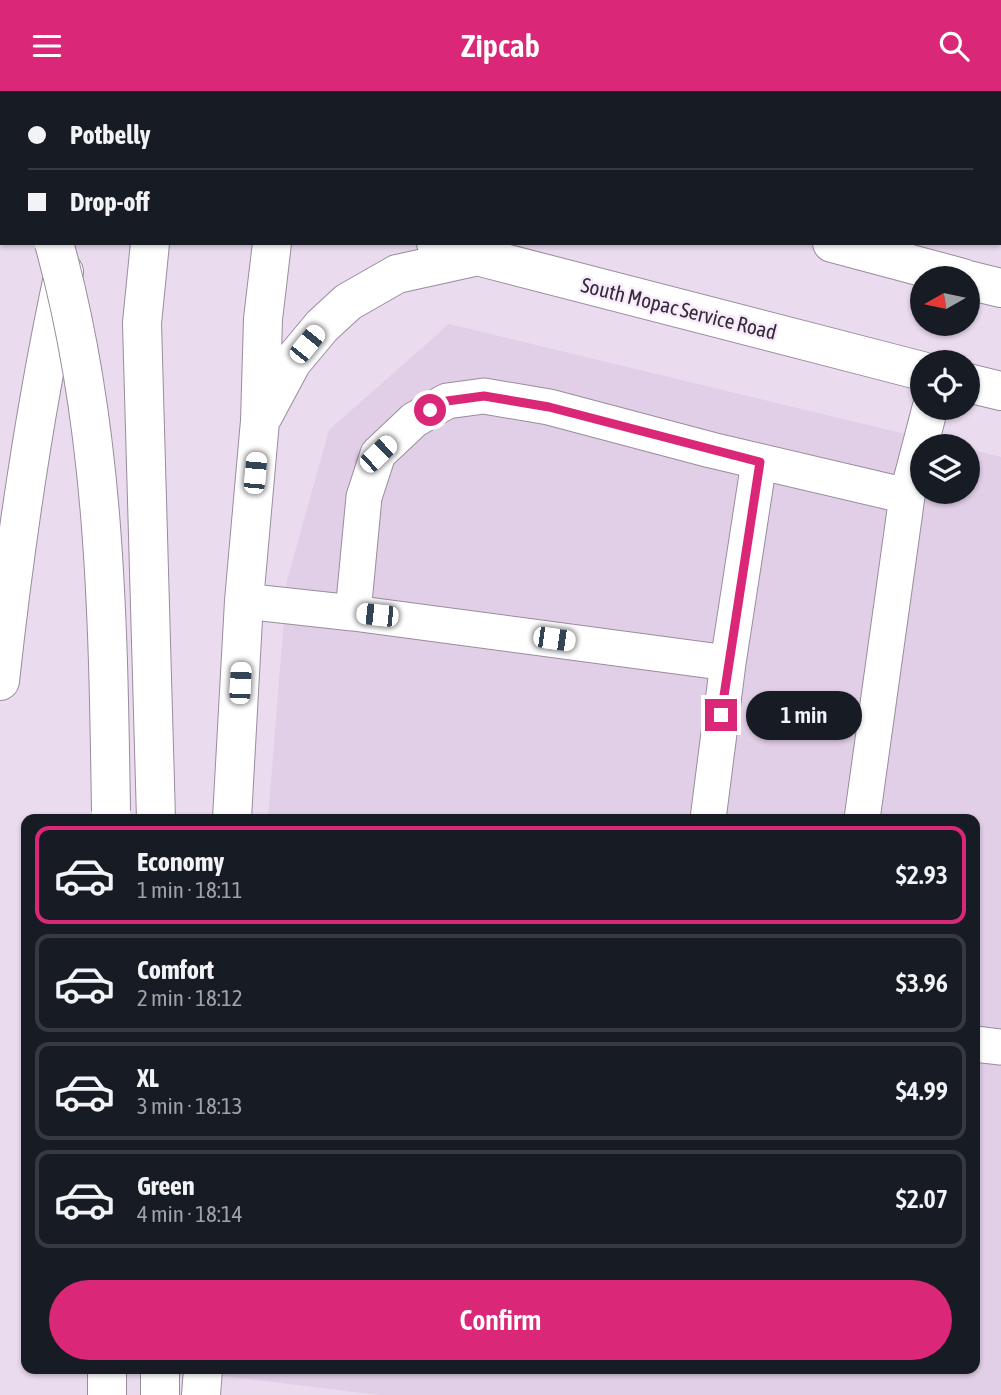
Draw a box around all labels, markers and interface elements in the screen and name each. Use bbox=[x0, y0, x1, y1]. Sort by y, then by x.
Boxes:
icon: menu bbox=[28, 27, 66, 65]
text: Zipcab bbox=[461, 27, 540, 64]
icon: search bbox=[935, 27, 973, 65]
text: Potbelly bbox=[70, 120, 151, 150]
text: Drop-off bbox=[70, 187, 150, 217]
north arrow bbox=[910, 266, 980, 336]
map controls bbox=[910, 266, 980, 504]
street label: South Mopac Service Road bbox=[579, 272, 779, 344]
car bbox=[286, 321, 329, 367]
button: locate bbox=[910, 350, 980, 420]
route start bbox=[414, 394, 446, 426]
car bbox=[356, 432, 401, 476]
button: layers bbox=[910, 434, 980, 504]
car bbox=[243, 451, 268, 495]
car bbox=[356, 602, 399, 628]
car bbox=[532, 626, 577, 652]
car bbox=[229, 661, 252, 705]
callout: 1 min bbox=[746, 691, 861, 739]
route end bbox=[705, 699, 737, 731]
text: 1 min bbox=[781, 702, 827, 728]
icon: car bbox=[53, 844, 116, 907]
text: Economy bbox=[137, 847, 224, 877]
text: $2.93 bbox=[896, 860, 948, 890]
text: 1 min · 18:11 bbox=[137, 877, 243, 903]
icon: car bbox=[53, 952, 116, 1015]
text: Comfort bbox=[137, 955, 214, 985]
text: $3.96 bbox=[896, 968, 948, 998]
text: 2 min · 18:12 bbox=[137, 985, 243, 1011]
icon: car bbox=[53, 1060, 116, 1123]
text: XL bbox=[137, 1063, 159, 1093]
text: $4.99 bbox=[896, 1076, 948, 1106]
text: 3 min · 18:13 bbox=[137, 1093, 243, 1119]
icon: car bbox=[53, 1168, 116, 1231]
text: Green bbox=[137, 1171, 195, 1201]
text: $2.07 bbox=[896, 1184, 948, 1214]
text: 4 min · 18:14 bbox=[137, 1201, 243, 1227]
button: Confirm bbox=[49, 1280, 952, 1360]

